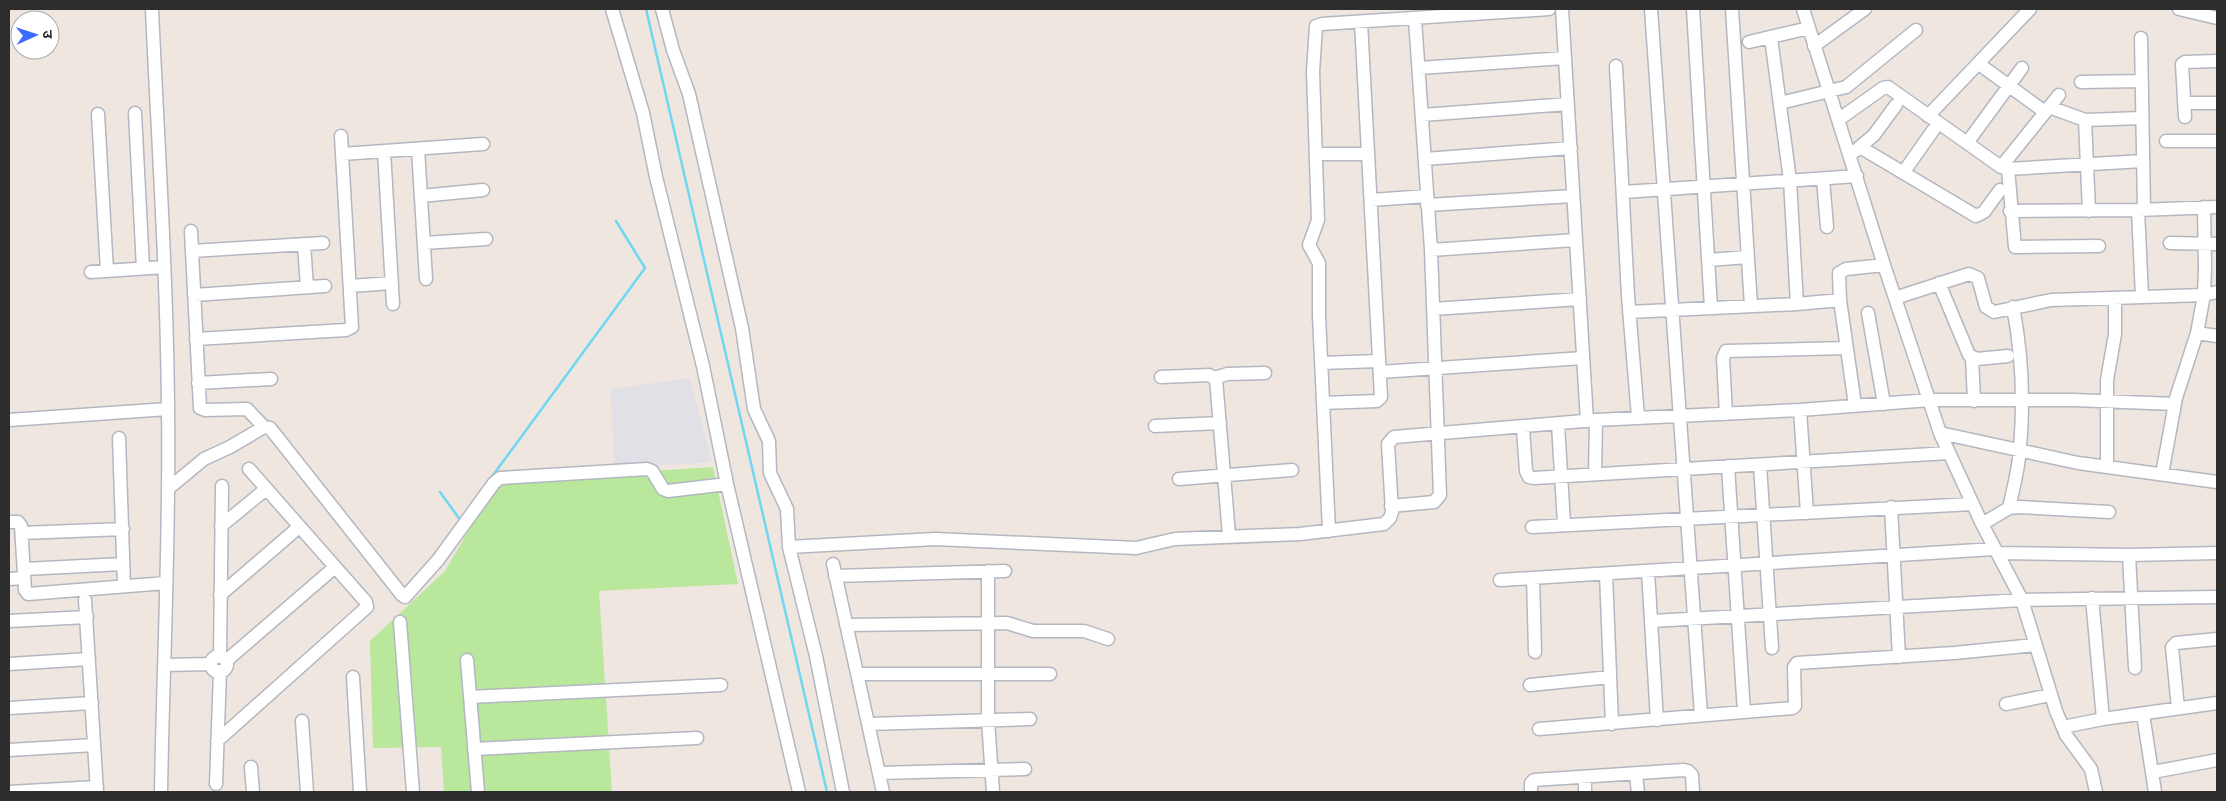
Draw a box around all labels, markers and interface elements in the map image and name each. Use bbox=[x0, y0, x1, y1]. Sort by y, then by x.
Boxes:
north arrow bbox=[10, 10, 60, 60]
text: उ bbox=[39, 30, 57, 40]

